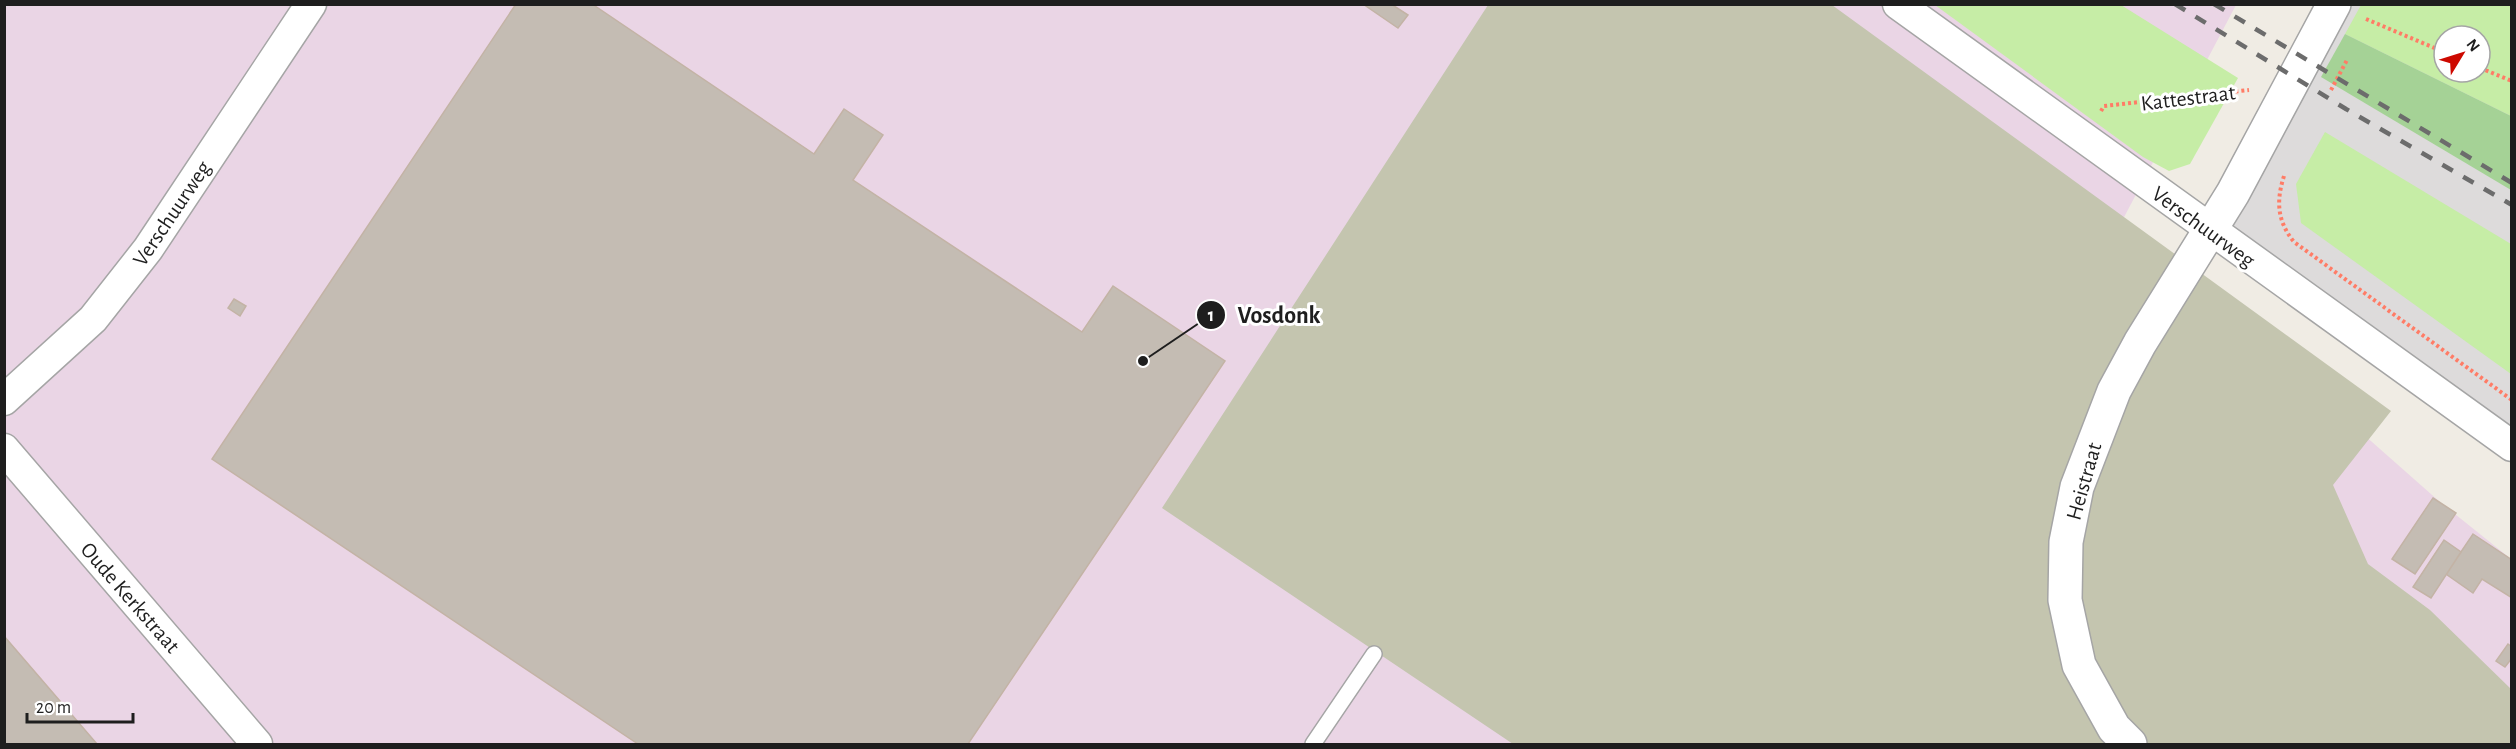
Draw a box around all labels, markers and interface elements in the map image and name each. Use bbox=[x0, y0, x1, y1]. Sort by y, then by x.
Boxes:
north arrow bbox=[2432, 24, 2492, 84]
text: N bbox=[2463, 36, 2483, 55]
street label: Kattestraat bbox=[2140, 81, 2237, 115]
street label: Verschuurweg bbox=[129, 157, 215, 270]
street label: Verschuurweg bbox=[2148, 182, 2259, 272]
callout: Vosdonk bbox=[1196, 294, 1333, 336]
text: Vosdonk bbox=[1238, 304, 1321, 328]
text: 1 bbox=[1208, 307, 1214, 325]
street label: Heistraat bbox=[2062, 440, 2105, 523]
street label: Oude Kerkstraat bbox=[76, 538, 184, 657]
scale bar bbox=[27, 686, 134, 724]
text: 20 m bbox=[36, 699, 71, 717]

